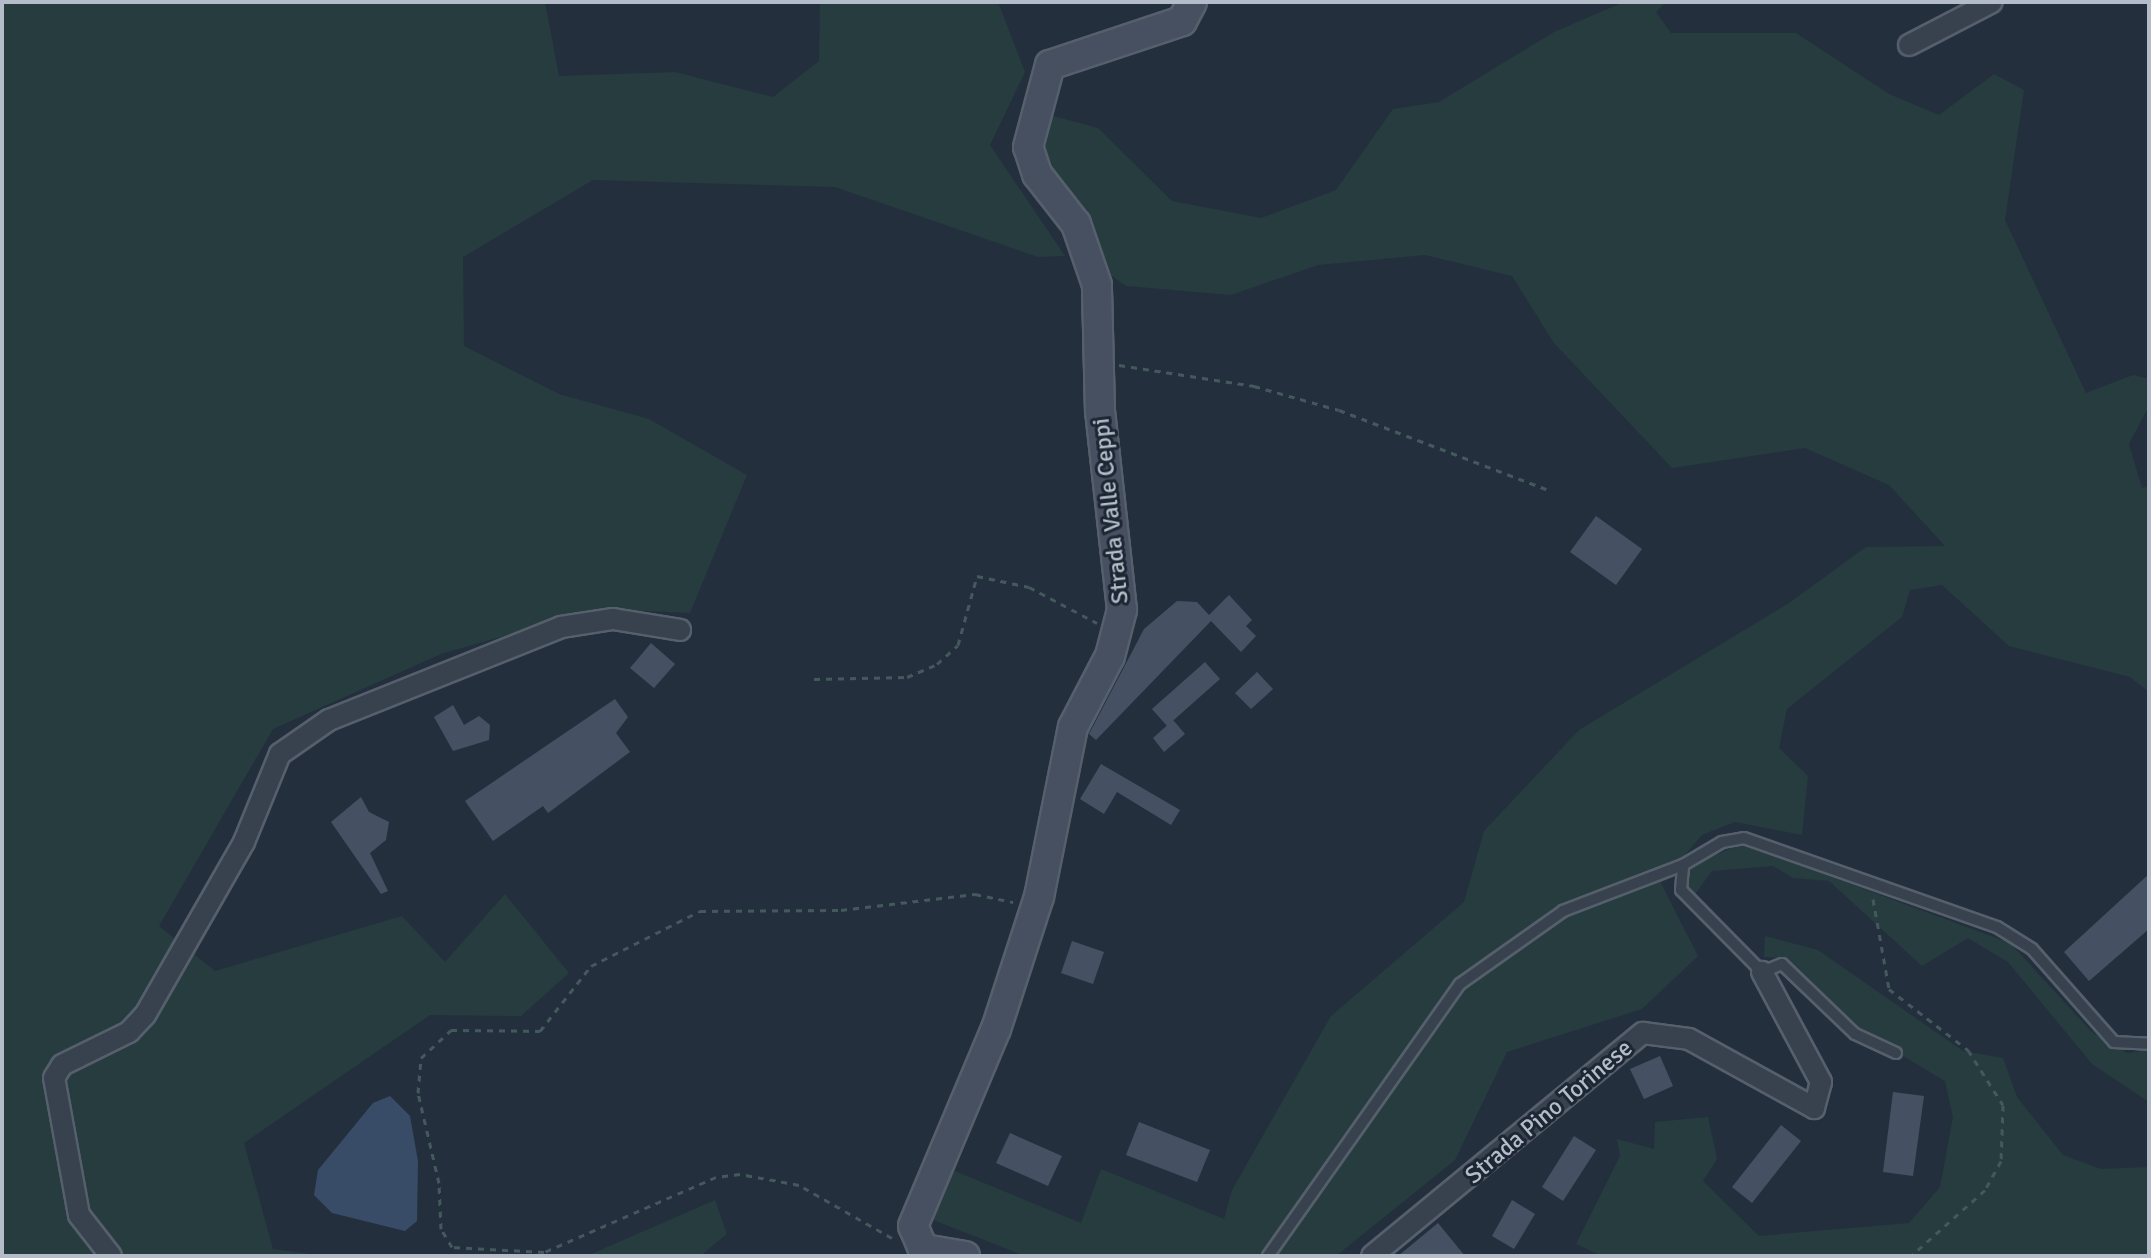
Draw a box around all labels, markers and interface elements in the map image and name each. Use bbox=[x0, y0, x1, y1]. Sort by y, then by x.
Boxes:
street label: Strada Valle Ceppi bbox=[1087, 417, 1135, 605]
street label: Strada Pino Torinese bbox=[1460, 1034, 1638, 1190]

